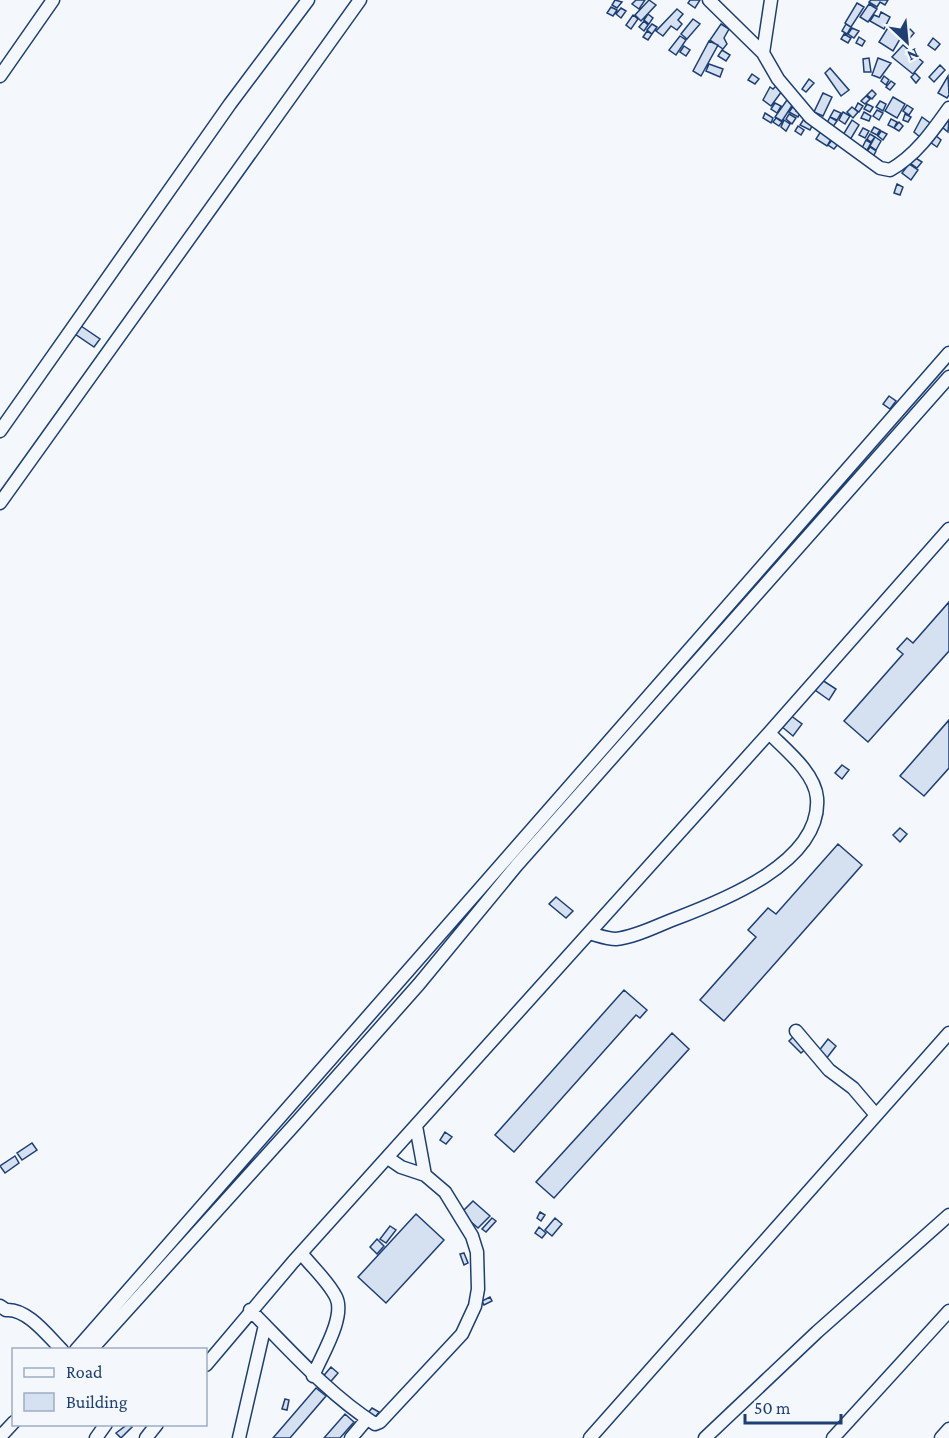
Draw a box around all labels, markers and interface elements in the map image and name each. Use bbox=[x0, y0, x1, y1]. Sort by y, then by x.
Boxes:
north arrow bbox=[877, 12, 937, 72]
text: N bbox=[905, 45, 922, 65]
legend bbox=[12, 1348, 207, 1426]
text: Road bbox=[66, 1362, 103, 1382]
scale bar bbox=[745, 1387, 841, 1425]
text: Building bbox=[66, 1392, 128, 1412]
text: 50 m bbox=[754, 1398, 791, 1418]

